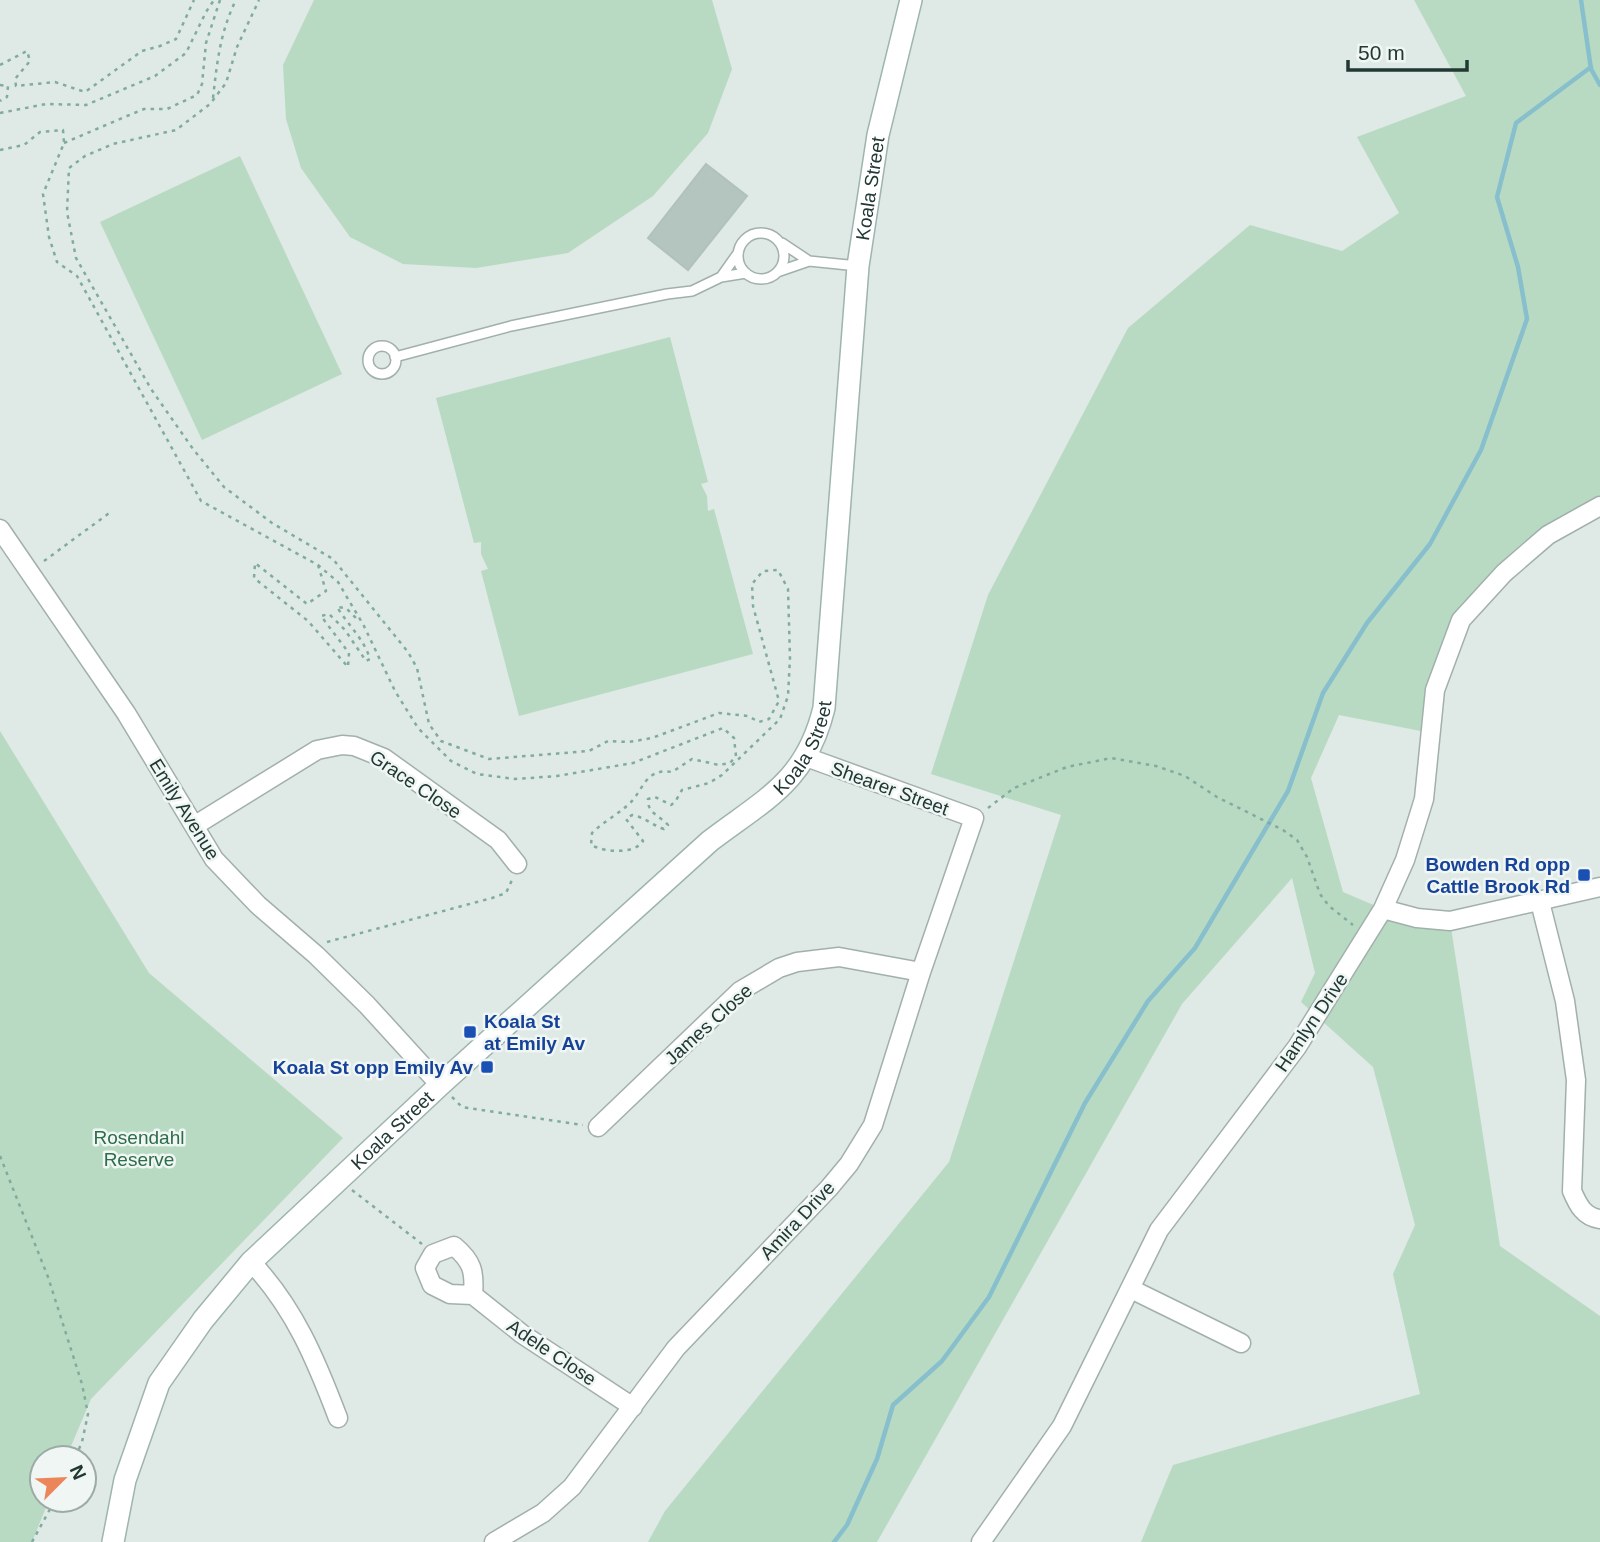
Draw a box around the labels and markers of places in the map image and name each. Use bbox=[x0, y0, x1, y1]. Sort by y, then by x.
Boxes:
place label: Bowden Rd opp Cattle Brook Rd bbox=[1425, 854, 1570, 897]
marker: Bowden Rd opp Cattle Brook Rd bbox=[1576, 867, 1592, 883]
place label: Koala St at Emily Av bbox=[484, 1011, 585, 1054]
marker: Koala St at Emily Av bbox=[462, 1024, 478, 1040]
place label: Koala St opp Emily Av bbox=[273, 1057, 473, 1078]
marker: Koala St opp Emily Av bbox=[479, 1059, 495, 1075]

